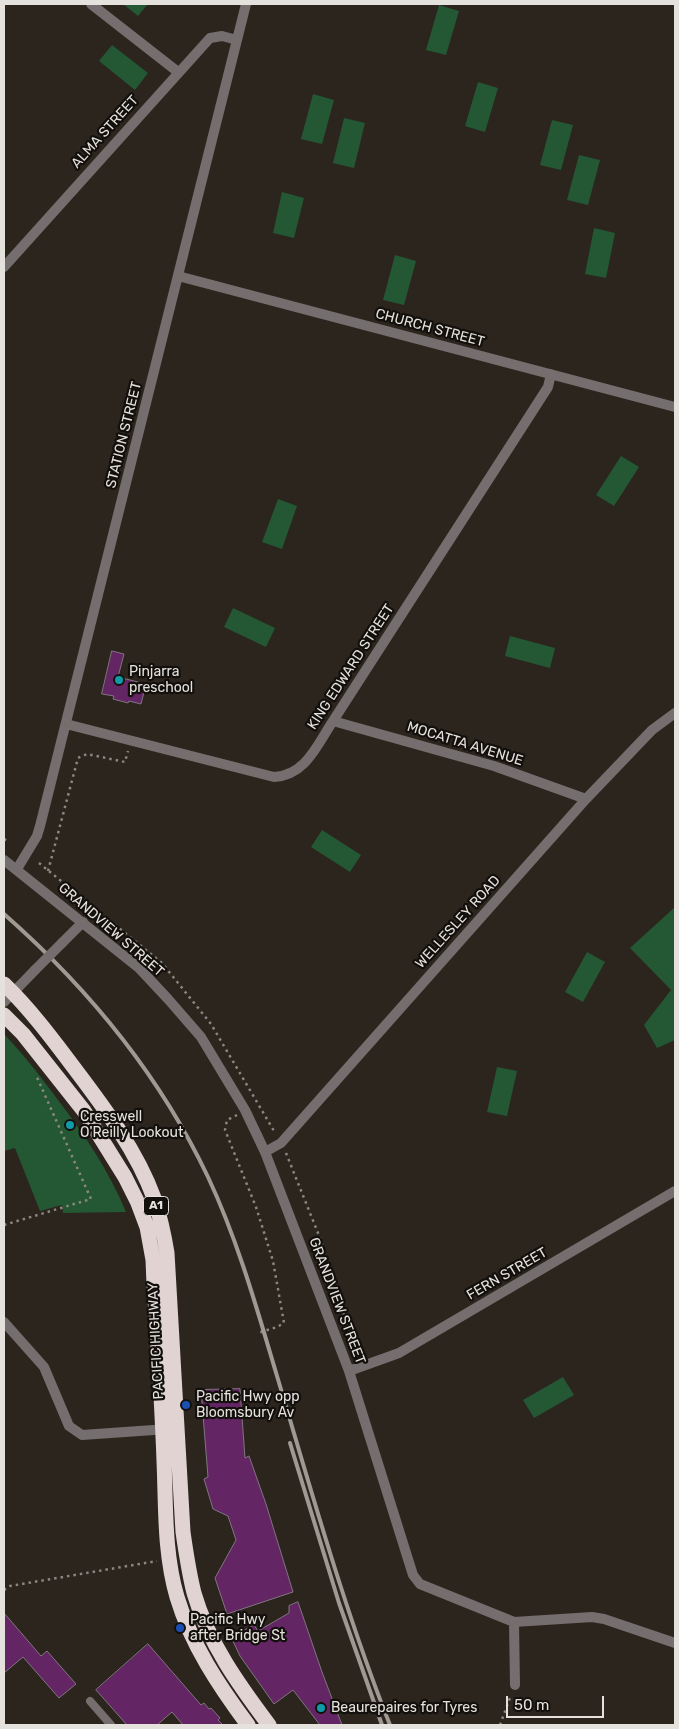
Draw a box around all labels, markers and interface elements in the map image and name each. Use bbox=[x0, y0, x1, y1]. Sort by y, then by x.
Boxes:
street label: ALMA STREET bbox=[68, 92, 142, 172]
street label: CHURCH STREET bbox=[374, 305, 486, 351]
street label: STATION STREET bbox=[103, 380, 145, 490]
street label: KING EDWARD STREET bbox=[304, 601, 398, 733]
place label: Pinjarra preschool bbox=[129, 664, 193, 696]
marker: Pinjarra preschool bbox=[113, 674, 125, 686]
street label: MOCATTA AVENUE bbox=[405, 718, 525, 770]
street label: WELLESLEY ROAD bbox=[412, 872, 504, 972]
street label: GRANDVIEW STREET bbox=[55, 880, 167, 980]
place label: Cresswell O'Reilly Lookout bbox=[80, 1109, 183, 1142]
marker: Cresswell O'Reilly Lookout bbox=[64, 1119, 76, 1131]
road number: A1 bbox=[144, 1196, 168, 1216]
street label: GRANDVIEW STREET bbox=[305, 1235, 369, 1367]
street label: FERN STREET bbox=[464, 1244, 550, 1304]
street label: PACIFIC HIGHWAY bbox=[145, 1282, 167, 1400]
place label: Pacific Hwy opp Bloomsbury Av bbox=[196, 1389, 300, 1421]
marker: Pacific Hwy opp Bloomsbury Av bbox=[180, 1399, 192, 1411]
place label: Pacific Hwy after Bridge St bbox=[190, 1612, 285, 1644]
marker: Pacific Hwy after Bridge St bbox=[174, 1622, 186, 1634]
scale bar bbox=[509, 1686, 606, 1718]
text: 50 m bbox=[514, 1696, 549, 1714]
place label: Beaurepaires for Tyres bbox=[331, 1700, 477, 1716]
marker: Beaurepaires for Tyres bbox=[315, 1702, 327, 1714]

